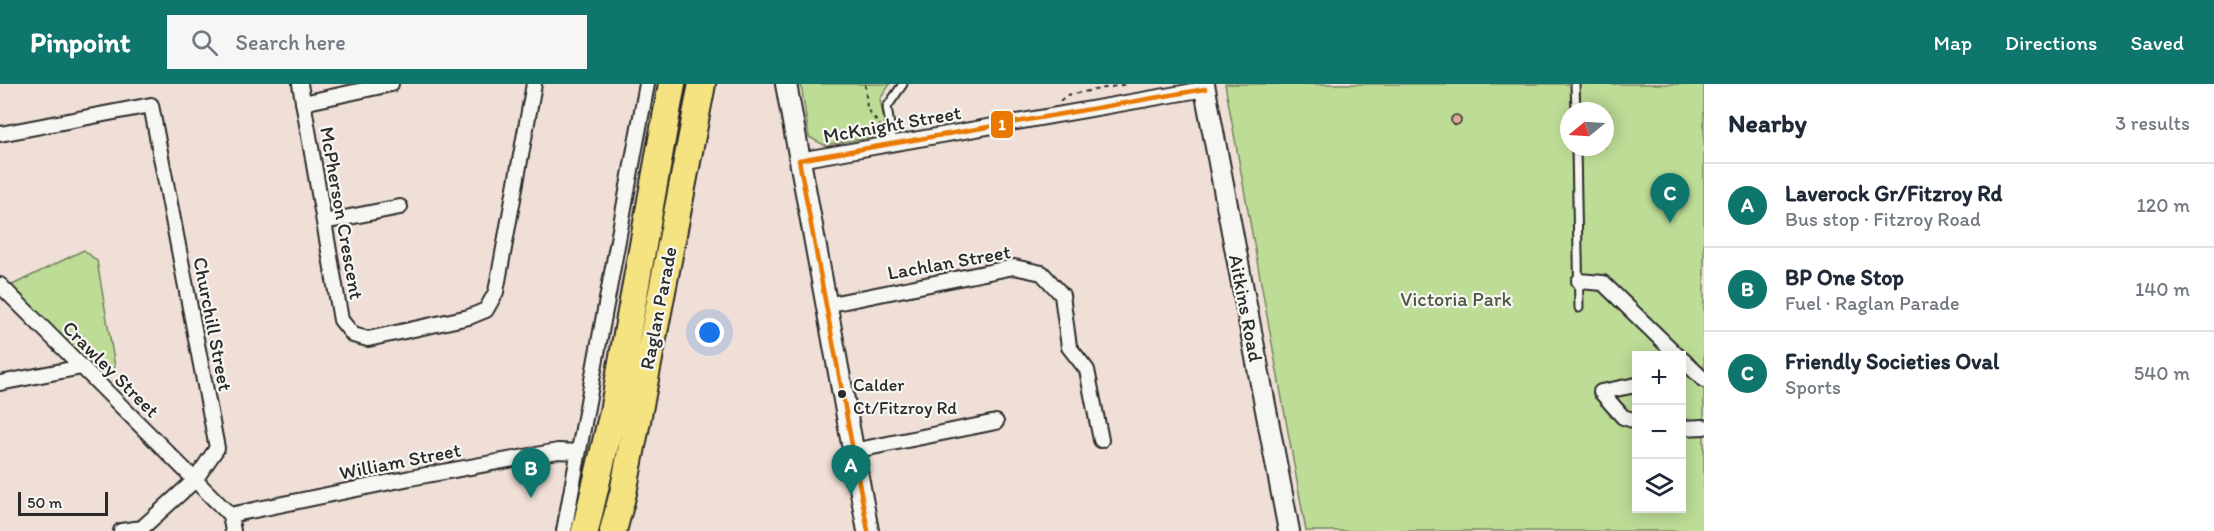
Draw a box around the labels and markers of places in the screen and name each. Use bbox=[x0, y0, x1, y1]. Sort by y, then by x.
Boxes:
pin: C bbox=[1650, 174, 1690, 223]
place label: Calder Ct/Fitzroy Rd bbox=[853, 374, 957, 419]
marker: Calder Ct/Fitzroy Rd bbox=[836, 388, 848, 400]
pin: A bbox=[832, 446, 870, 495]
pin: B bbox=[512, 448, 550, 498]

